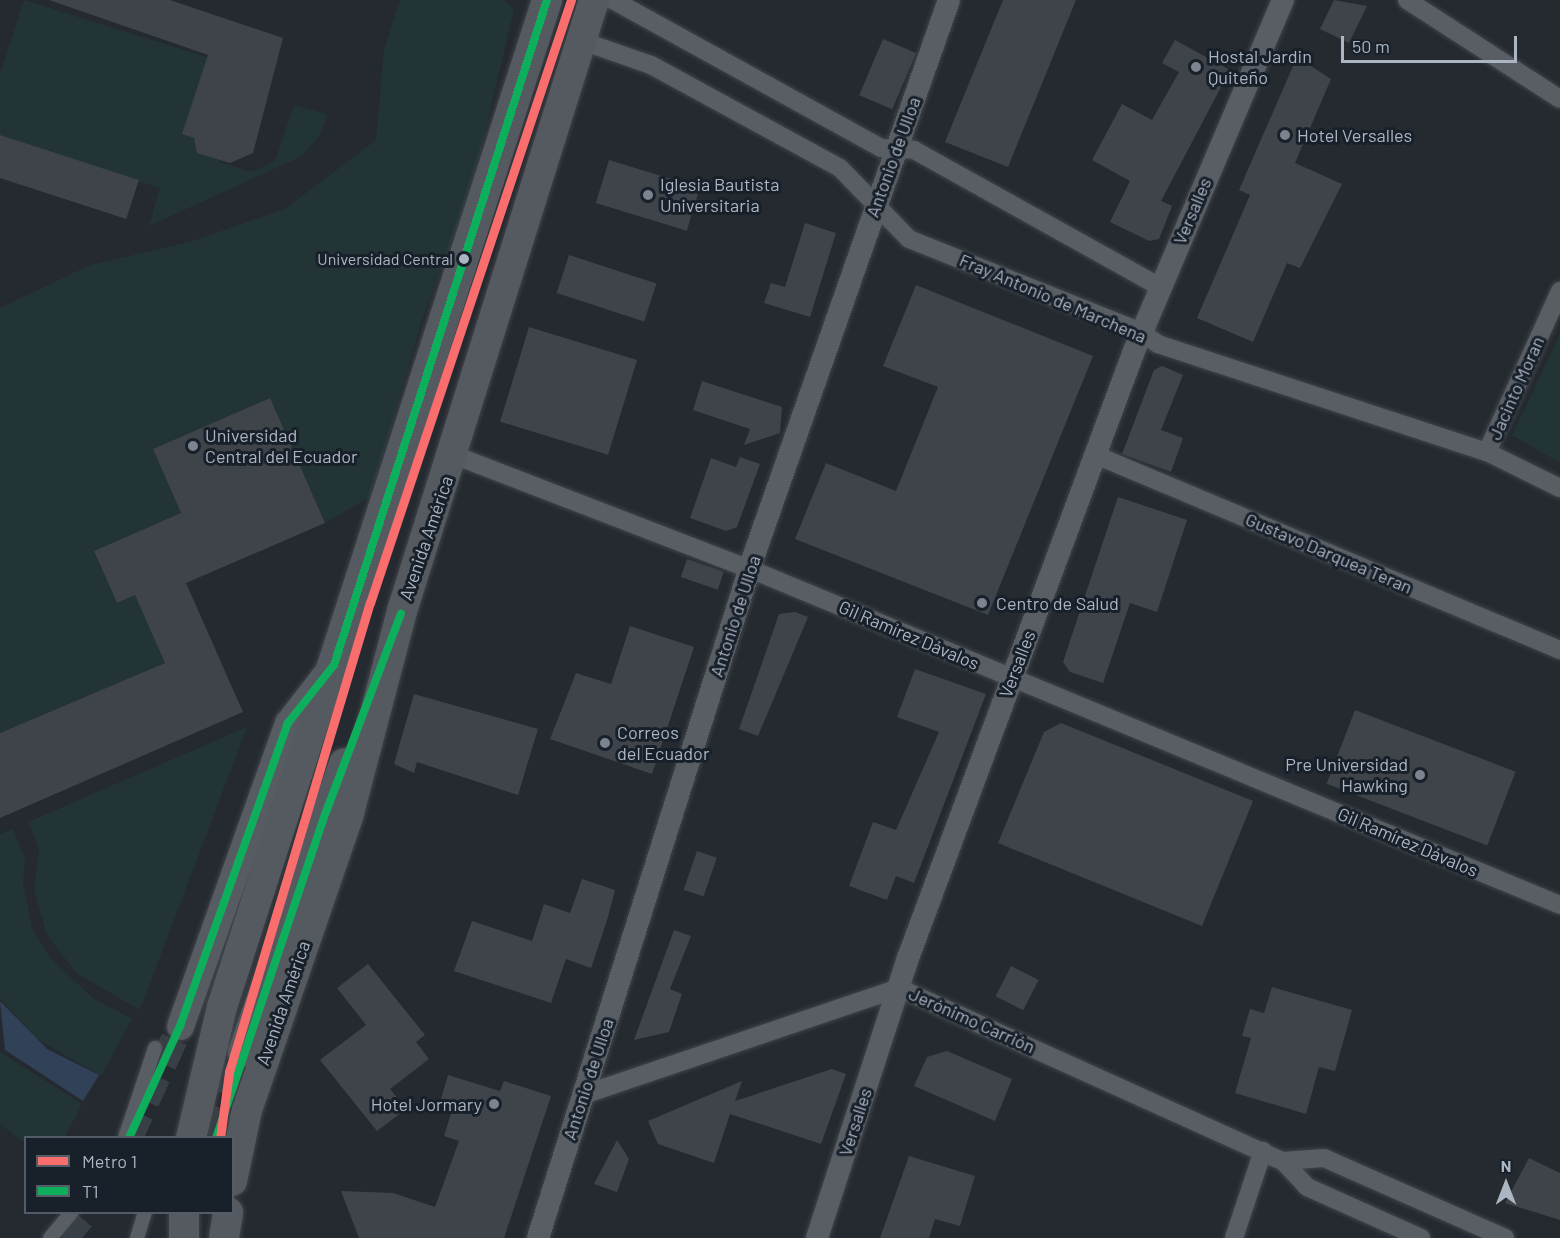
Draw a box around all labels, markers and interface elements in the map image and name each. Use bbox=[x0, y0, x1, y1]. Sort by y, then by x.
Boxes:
scale bar bbox=[1344, 24, 1520, 62]
text: 50 m bbox=[1352, 35, 1390, 57]
place label: Hostal Jardin Quiteño bbox=[1208, 46, 1312, 88]
marker: Hostal Jardin Quiteño bbox=[1189, 60, 1203, 74]
street label: Antonio de Ulloa bbox=[861, 94, 925, 220]
place label: Hotel Versalles bbox=[1297, 124, 1412, 146]
marker: Hotel Versalles bbox=[1278, 128, 1292, 142]
place label: Iglesia Bautista Universitaria bbox=[660, 174, 779, 216]
street label: Versalles bbox=[1168, 175, 1216, 247]
marker: Iglesia Bautista Universitaria bbox=[641, 188, 655, 202]
place label: Universidad Central bbox=[317, 249, 453, 269]
street label: Fray Antonio de Marchena bbox=[956, 249, 1150, 347]
marker: Universidad Central bbox=[458, 253, 470, 265]
street label: Jacinto Moran bbox=[1484, 333, 1548, 443]
place label: Universidad Central del Ecuador bbox=[205, 425, 358, 468]
marker: Universidad Central del Ecuador bbox=[186, 439, 200, 453]
street label: Avenida América bbox=[395, 473, 457, 603]
street label: Gustavo Darquea Teran bbox=[1242, 508, 1416, 598]
street label: Antonio de Ulloa bbox=[705, 553, 765, 679]
place label: Centro de Salud bbox=[996, 592, 1119, 614]
marker: Centro de Salud bbox=[973, 594, 991, 612]
street label: Gil Ramírez Dávalos bbox=[836, 596, 982, 674]
street label: Versalles bbox=[994, 627, 1040, 701]
place label: Correos del Ecuador bbox=[617, 722, 709, 764]
marker: Correos del Ecuador bbox=[598, 736, 612, 750]
place label: Pre Universidad Hawking bbox=[1285, 754, 1408, 796]
marker: Pre Universidad Hawking bbox=[1413, 768, 1427, 782]
street label: Gil Ramírez Dávalos bbox=[1335, 803, 1481, 881]
street label: Avenida América bbox=[252, 938, 314, 1068]
street label: Jerónimo Carrión bbox=[906, 983, 1038, 1057]
street label: Antonio de Ulloa bbox=[558, 1016, 618, 1142]
street label: Versalles bbox=[834, 1085, 876, 1159]
place label: Hotel Jormary bbox=[371, 1093, 482, 1115]
marker: Hotel Jormary bbox=[487, 1097, 501, 1111]
legend bbox=[24, 1136, 234, 1214]
text: Metro 1 bbox=[82, 1150, 137, 1172]
north arrow bbox=[1476, 1154, 1536, 1214]
text: N bbox=[1501, 1156, 1511, 1175]
text: T1 bbox=[82, 1180, 99, 1202]

